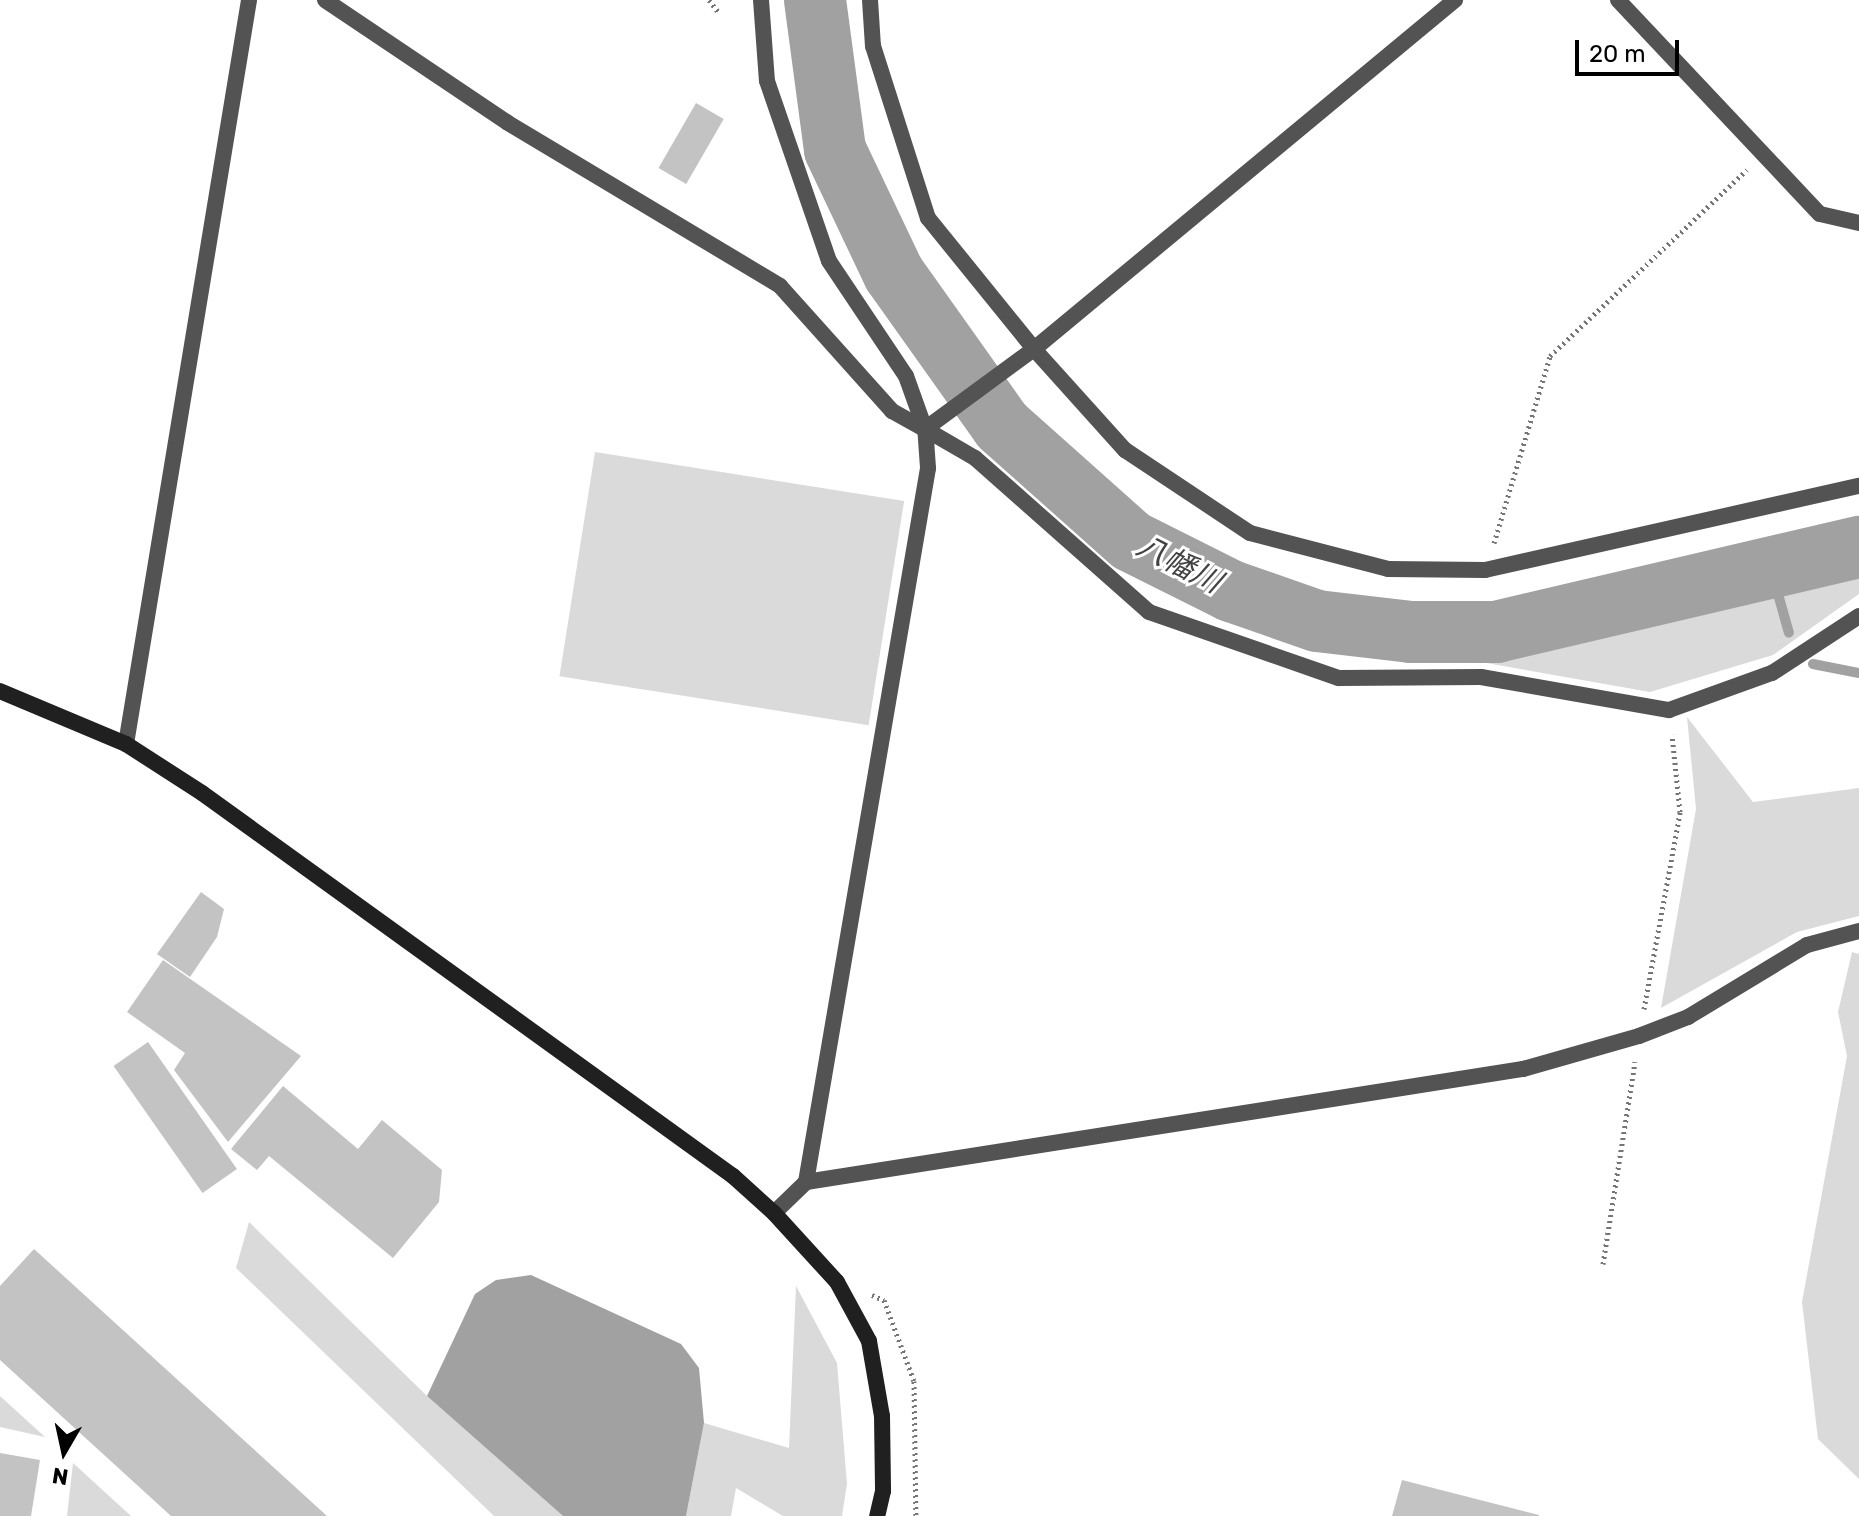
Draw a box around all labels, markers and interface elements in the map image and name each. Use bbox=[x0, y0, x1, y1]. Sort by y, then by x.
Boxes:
scale bar bbox=[1579, 24, 1683, 74]
text: 20 m bbox=[1589, 40, 1646, 68]
water label: 八幡川 bbox=[1131, 528, 1227, 600]
north arrow bbox=[24, 1412, 104, 1492]
text: N bbox=[50, 1462, 70, 1491]

